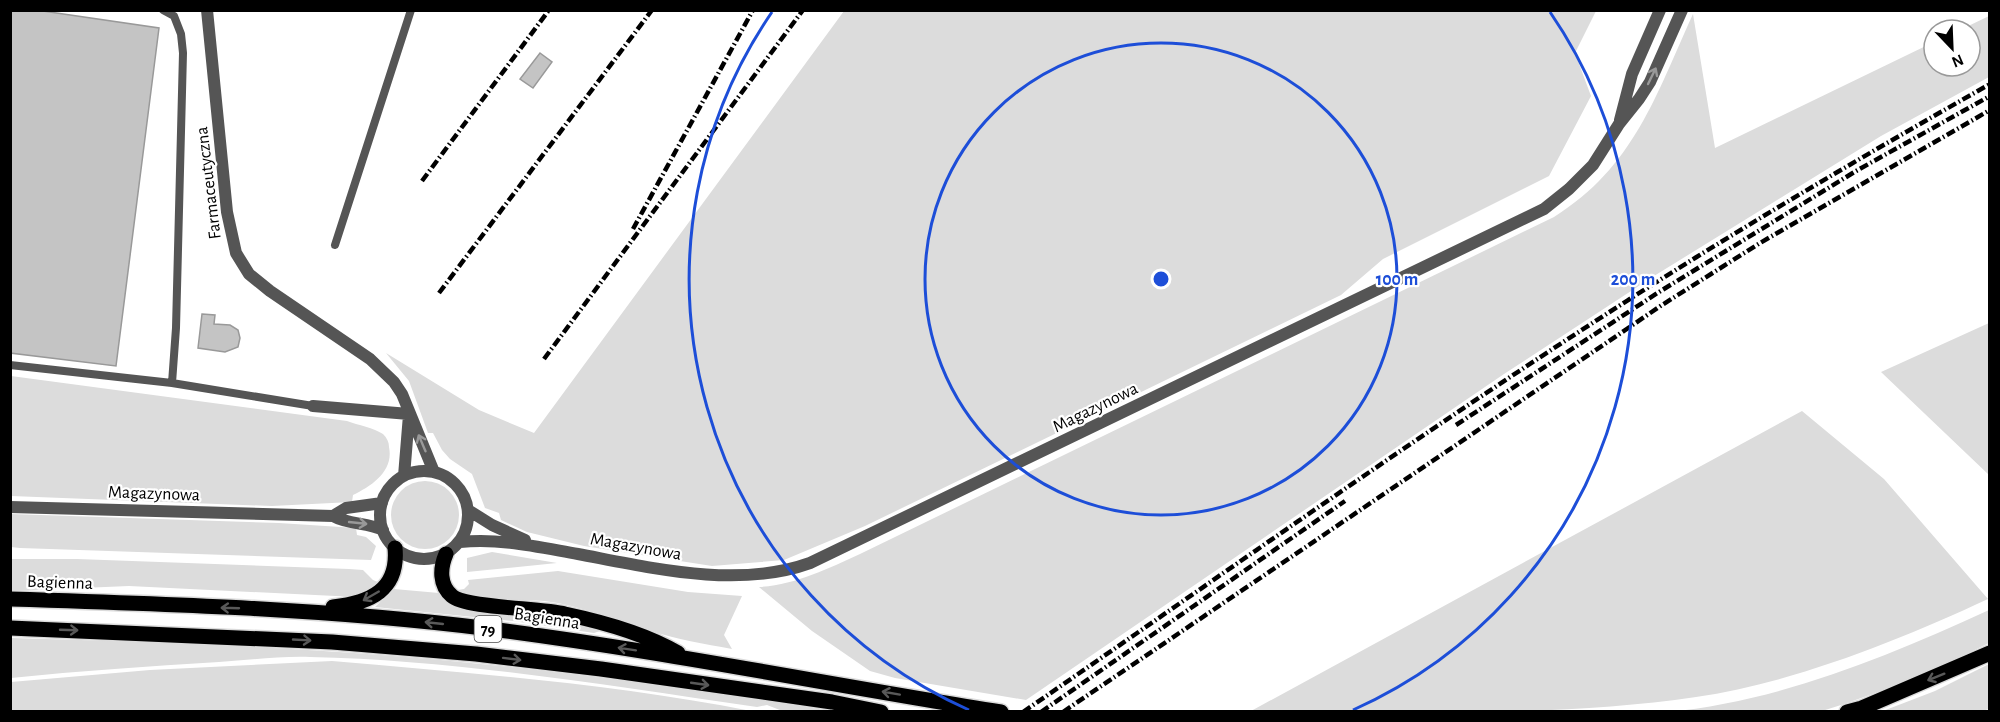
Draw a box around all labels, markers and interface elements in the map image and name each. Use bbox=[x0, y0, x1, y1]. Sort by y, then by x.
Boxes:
north arrow bbox=[1922, 18, 1982, 78]
text: N bbox=[1949, 51, 1966, 70]
one-way arrow bbox=[1647, 68, 1659, 86]
street label: Farmaceutyczna bbox=[193, 125, 225, 240]
centre of rings bbox=[1151, 269, 1171, 289]
text: 100 m bbox=[1376, 271, 1418, 289]
text: 200 m bbox=[1611, 271, 1655, 289]
street label: Magazynowa bbox=[1050, 380, 1141, 436]
one-way arrow bbox=[416, 435, 427, 453]
street label: Magazynowa bbox=[108, 483, 200, 505]
one-way arrow bbox=[348, 518, 367, 529]
street label: Magazynowa bbox=[589, 530, 683, 564]
street label: Bagienna bbox=[27, 573, 93, 593]
one-way arrow bbox=[363, 591, 380, 603]
one-way arrow bbox=[221, 602, 241, 614]
street label: Bagienna bbox=[513, 605, 581, 633]
road number: 79 bbox=[474, 616, 502, 642]
one-way arrow bbox=[425, 617, 445, 628]
one-way arrow bbox=[58, 624, 78, 636]
one-way arrow bbox=[291, 635, 311, 646]
one-way arrow bbox=[618, 644, 638, 655]
one-way arrow bbox=[501, 653, 521, 664]
one-way arrow bbox=[1927, 672, 1946, 683]
one-way arrow bbox=[690, 678, 710, 689]
one-way arrow bbox=[882, 687, 901, 698]

